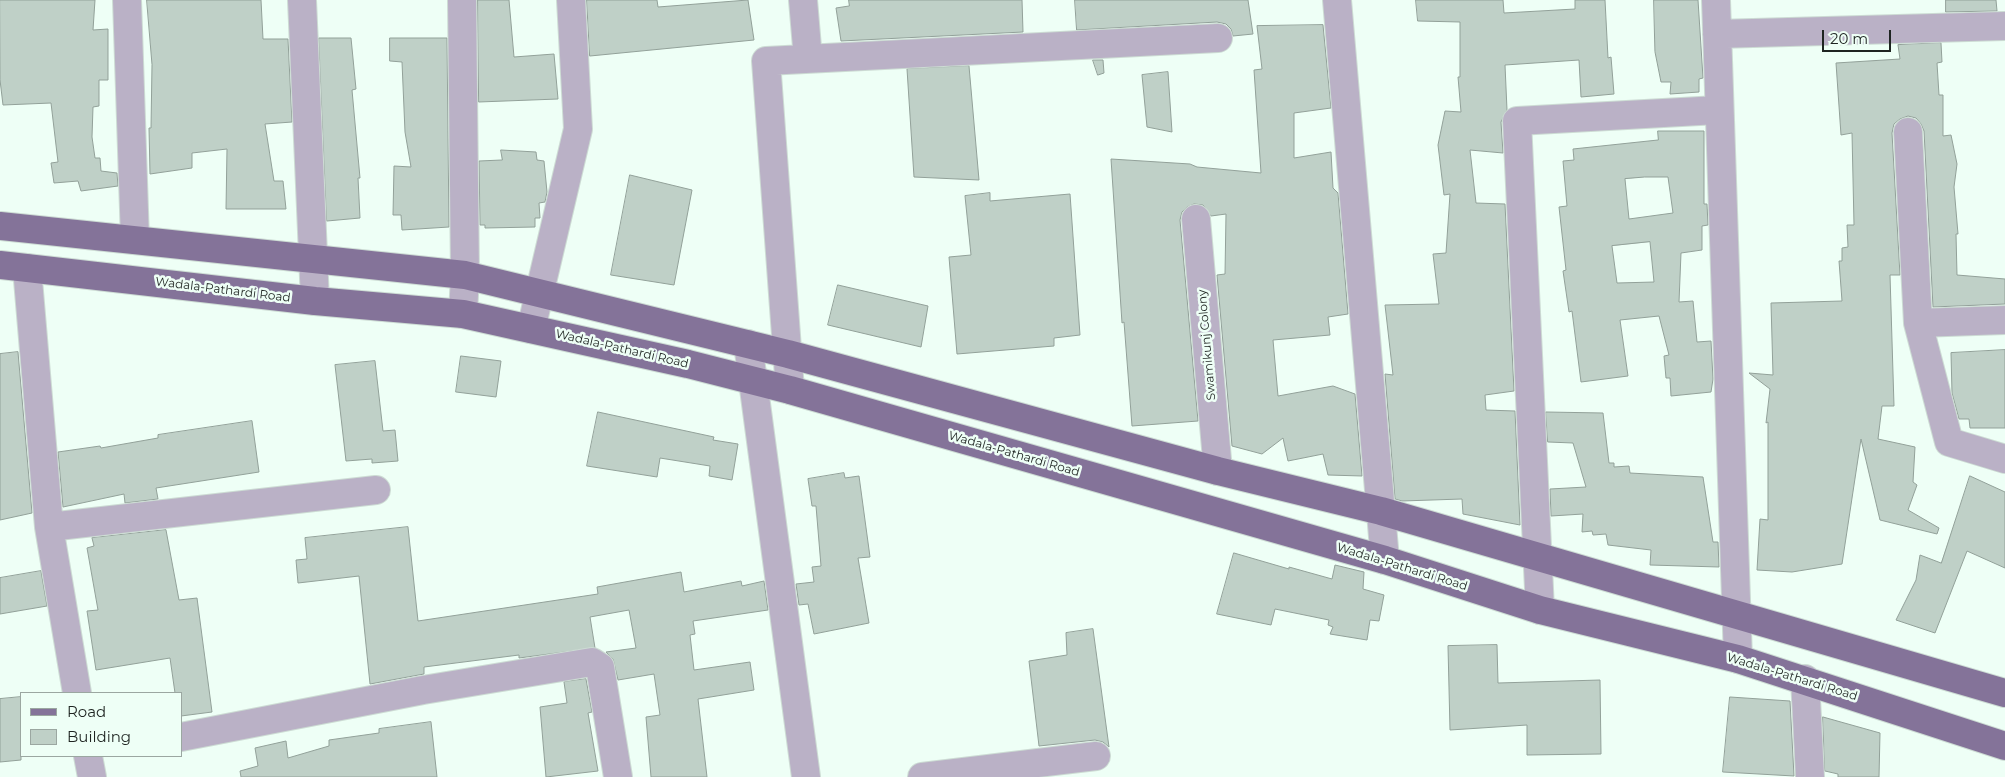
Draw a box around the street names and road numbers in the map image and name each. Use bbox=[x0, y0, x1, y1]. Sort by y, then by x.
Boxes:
street label: Wadala-Pathardi Road bbox=[155, 275, 291, 305]
street label: Swamikunj Colony bbox=[1195, 289, 1219, 401]
street label: Wadala-Pathardi Road bbox=[554, 327, 690, 371]
street label: Wadala-Pathardi Road bbox=[947, 428, 1081, 480]
street label: Wadala-Pathardi Road bbox=[1335, 540, 1469, 594]
street label: Wadala-Pathardi Road bbox=[1725, 650, 1859, 704]

